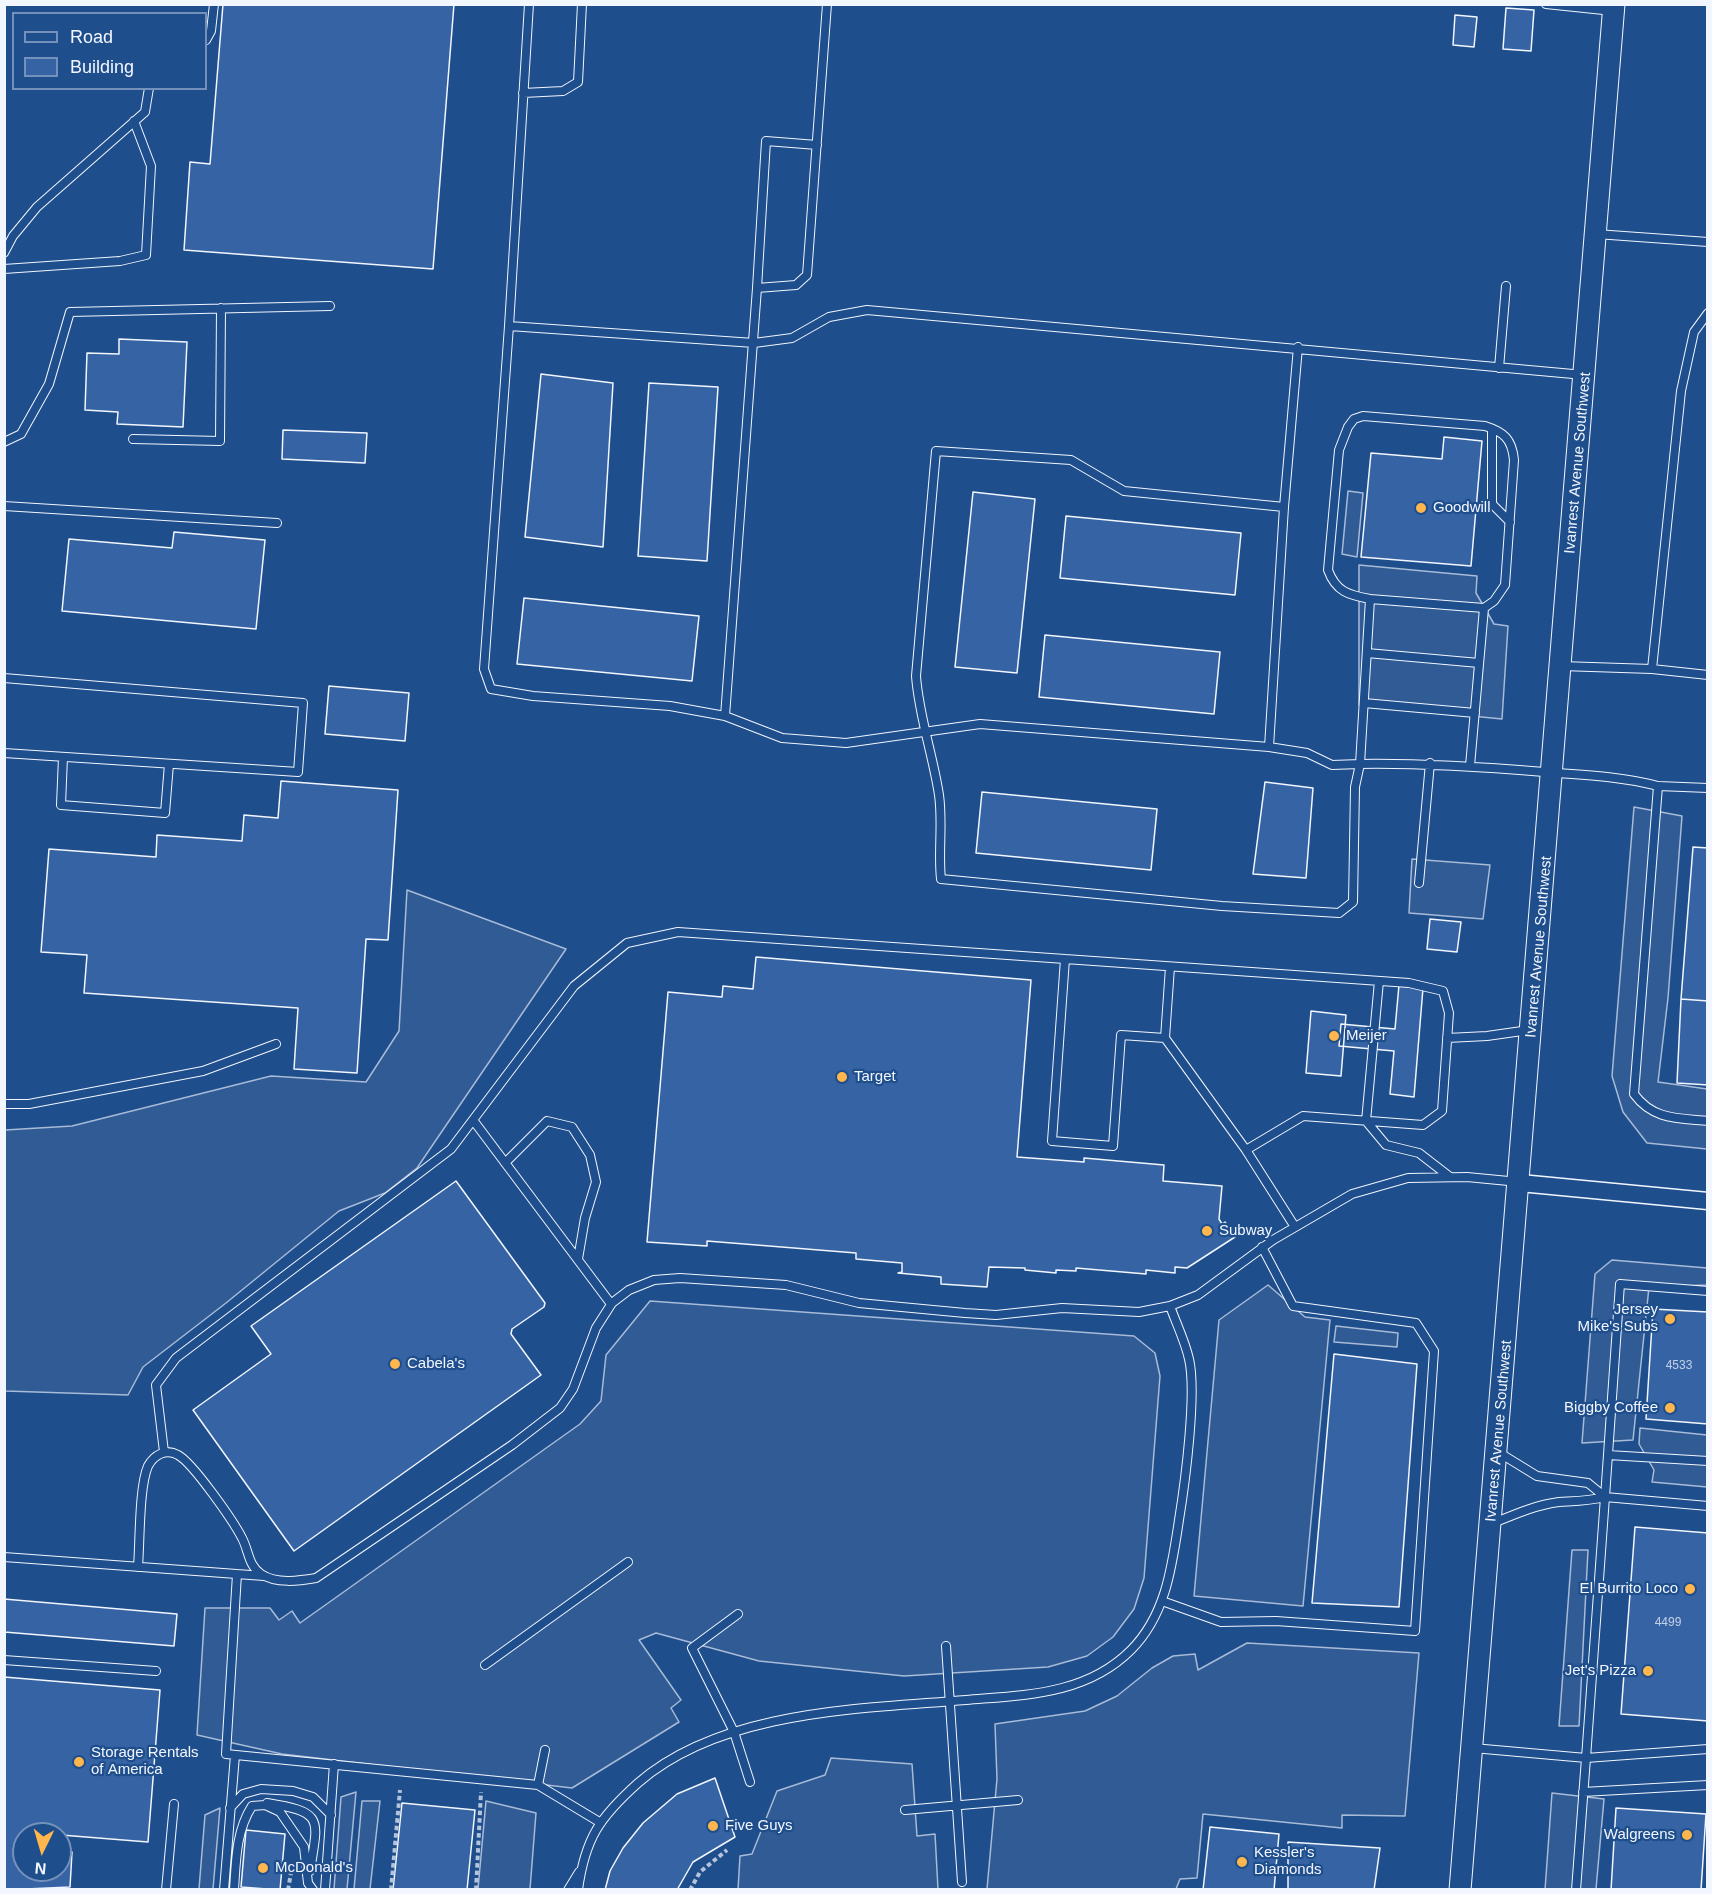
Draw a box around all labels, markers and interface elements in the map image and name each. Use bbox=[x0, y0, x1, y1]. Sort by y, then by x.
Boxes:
legend bbox=[12, 12, 207, 90]
text: Road bbox=[70, 27, 113, 47]
text: Building bbox=[70, 57, 134, 77]
street label: Ivanrest Avenue Southwest bbox=[1561, 371, 1595, 555]
place label: Goodwill bbox=[1433, 499, 1491, 517]
marker: Goodwill bbox=[1414, 501, 1428, 515]
street label: Ivanrest Avenue Southwest bbox=[1522, 855, 1556, 1039]
place label: Meijer bbox=[1346, 1027, 1387, 1045]
marker: Meijer bbox=[1327, 1029, 1341, 1043]
place label: Target bbox=[854, 1068, 896, 1086]
marker: Target bbox=[835, 1070, 849, 1084]
place label: Subway bbox=[1219, 1222, 1272, 1240]
marker: Subway bbox=[1200, 1224, 1214, 1238]
place label: Jersey Mike's Subs bbox=[1578, 1301, 1658, 1336]
marker: Jersey Mike's Subs bbox=[1663, 1312, 1677, 1326]
street label: Ivanrest Avenue Southwest bbox=[1482, 1339, 1516, 1523]
place label: Cabela's bbox=[407, 1355, 465, 1373]
marker: Cabela's bbox=[388, 1357, 402, 1371]
house number: 4533 bbox=[1666, 1359, 1692, 1373]
place label: Biggby Coffee bbox=[1564, 1399, 1658, 1417]
marker: Biggby Coffee bbox=[1663, 1401, 1677, 1415]
place label: El Burrito Loco bbox=[1580, 1580, 1678, 1598]
marker: El Burrito Loco bbox=[1683, 1582, 1697, 1596]
house number: 4499 bbox=[1655, 1616, 1681, 1630]
place label: Jet's Pizza bbox=[1565, 1662, 1636, 1680]
marker: Jet's Pizza bbox=[1641, 1664, 1655, 1678]
place label: Storage Rentals of America bbox=[91, 1744, 199, 1779]
marker: Storage Rentals of America bbox=[72, 1755, 86, 1769]
place label: Five Guys bbox=[725, 1817, 793, 1835]
marker: Five Guys bbox=[706, 1819, 720, 1833]
north arrow bbox=[12, 1822, 72, 1882]
place label: Walgreens bbox=[1604, 1826, 1675, 1844]
marker: Walgreens bbox=[1680, 1828, 1694, 1842]
place label: Kessler's Diamonds bbox=[1254, 1844, 1322, 1879]
marker: Kessler's Diamonds bbox=[1235, 1855, 1249, 1869]
text: N bbox=[34, 1859, 47, 1877]
place label: McDonald's bbox=[275, 1859, 353, 1877]
marker: McDonald's bbox=[256, 1861, 270, 1875]

